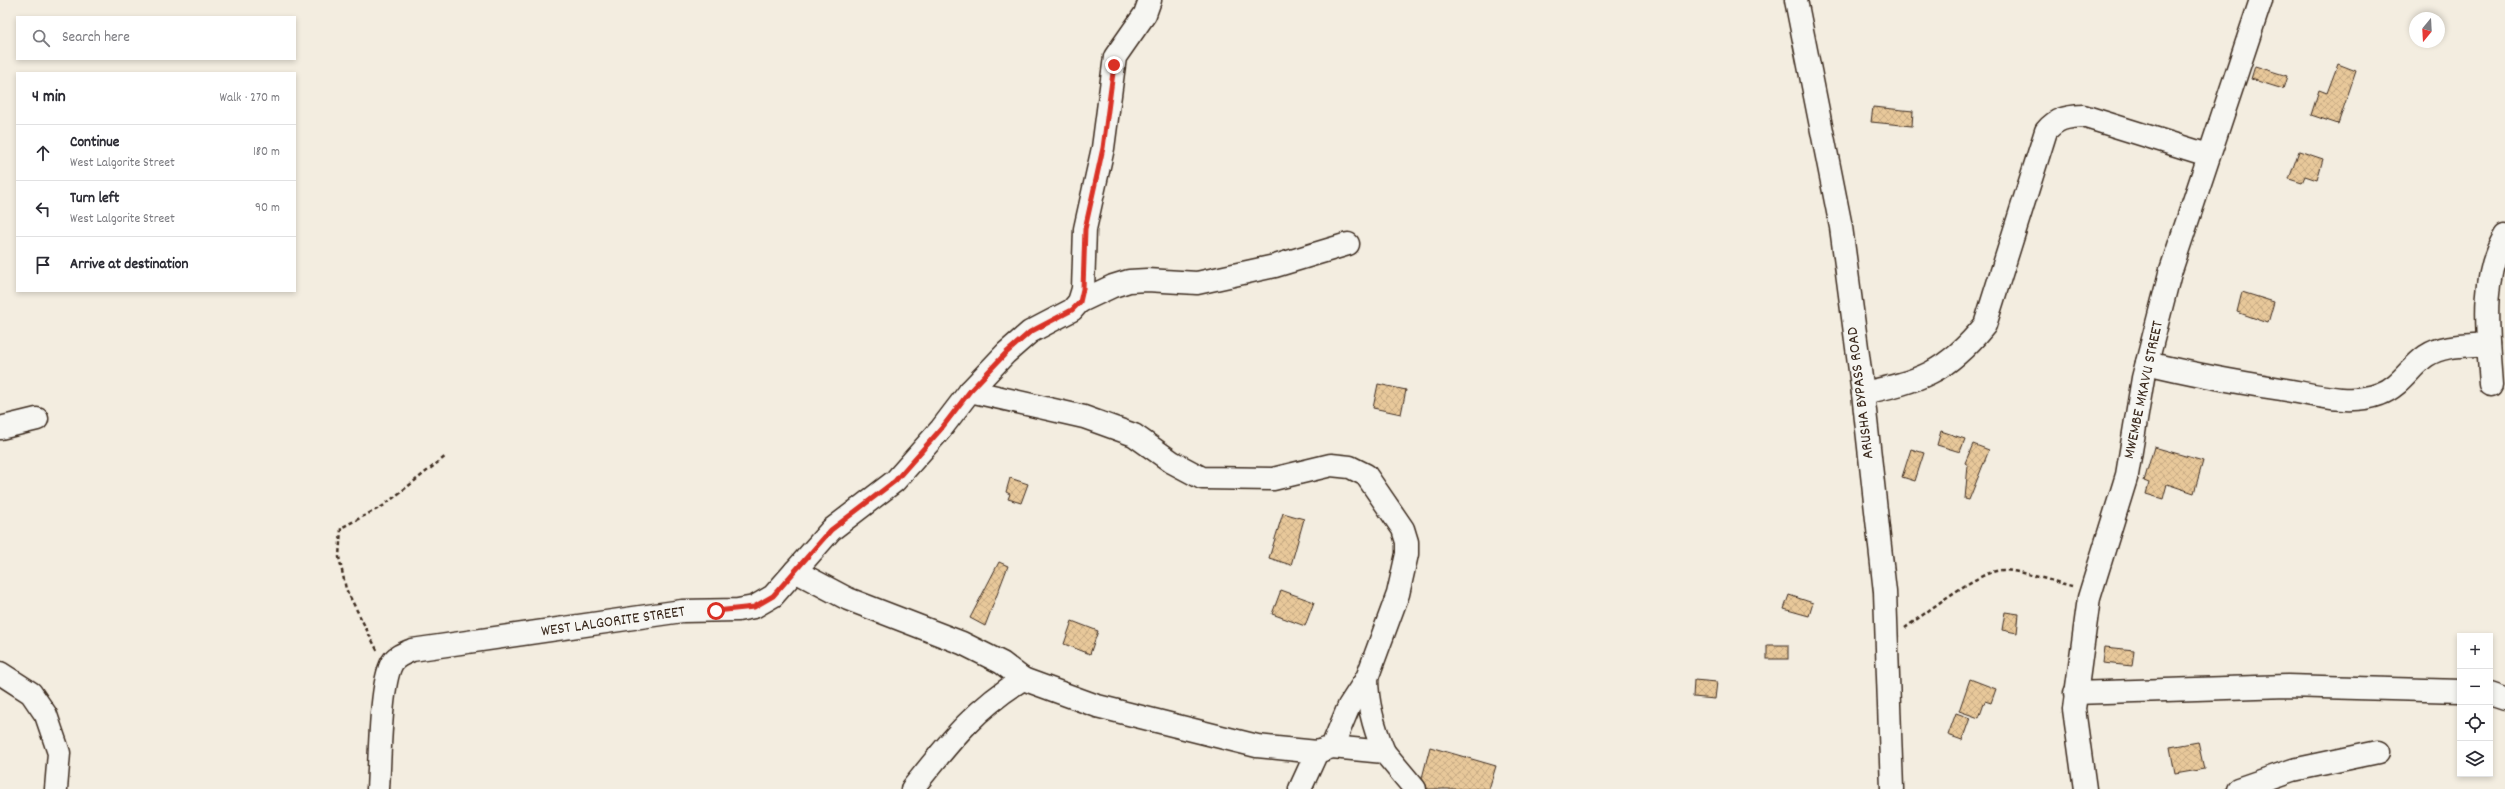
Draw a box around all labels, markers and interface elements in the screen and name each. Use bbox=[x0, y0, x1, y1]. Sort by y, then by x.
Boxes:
north arrow bbox=[2409, 12, 2445, 48]
search box bbox=[16, 16, 296, 60]
icon: search bbox=[30, 27, 52, 49]
text: Search here bbox=[62, 27, 130, 49]
route end bbox=[1105, 56, 1123, 74]
text: 4 min bbox=[32, 86, 66, 110]
text: Walk · 270 m bbox=[219, 89, 280, 108]
text: Continue bbox=[70, 132, 119, 154]
icon: ahead bbox=[32, 142, 54, 164]
text: 180 m bbox=[253, 143, 280, 162]
text: West Lalgorite Street bbox=[70, 154, 175, 173]
text: Turn left bbox=[70, 188, 119, 210]
icon: left bbox=[32, 198, 54, 220]
text: 90 m bbox=[255, 199, 280, 218]
text: West Lalgorite Street bbox=[70, 210, 175, 229]
icon: arrive bbox=[32, 254, 54, 276]
text: Arrive at destination bbox=[70, 254, 188, 276]
street label: MWEMBE MKAVU STREET bbox=[2118, 318, 2170, 461]
street label: ARUSHA BYPASS ROAD bbox=[1841, 326, 1881, 460]
street label: WEST LALGORITE STREET bbox=[540, 600, 687, 643]
route start bbox=[707, 602, 725, 620]
map controls bbox=[2457, 633, 2493, 777]
button: + bbox=[2457, 633, 2493, 669]
button: − bbox=[2457, 669, 2493, 705]
button: locate bbox=[2457, 705, 2493, 741]
button: layers bbox=[2457, 741, 2493, 777]

